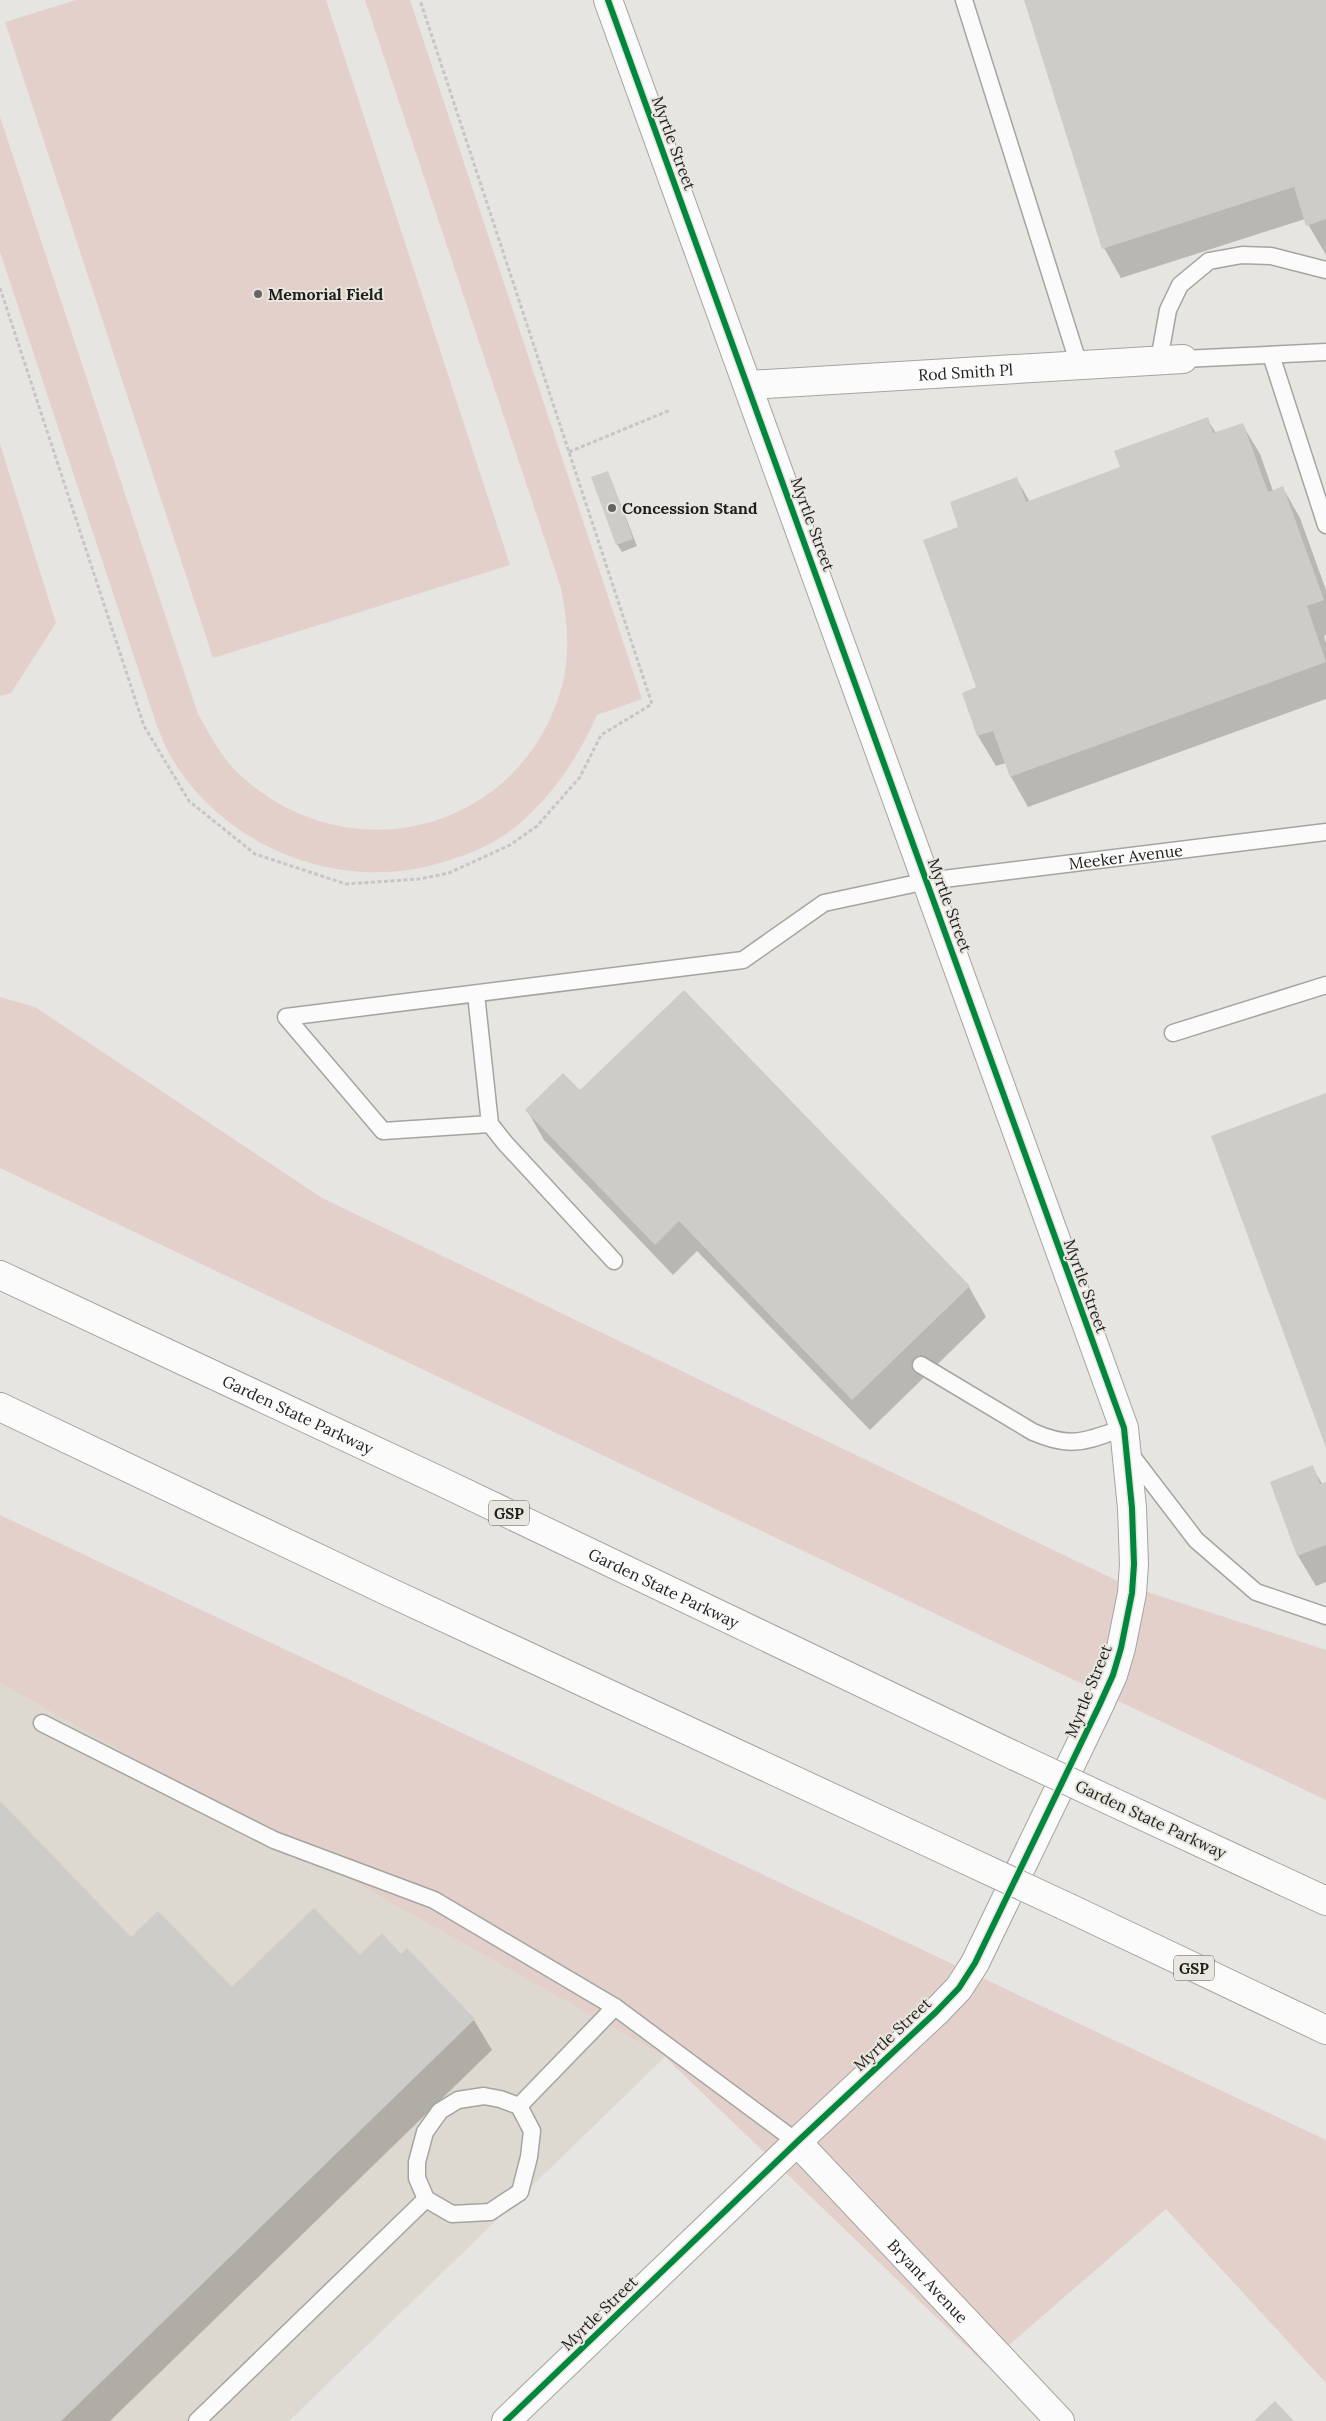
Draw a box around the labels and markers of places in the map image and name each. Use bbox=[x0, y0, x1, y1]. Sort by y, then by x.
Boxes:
place label: Memorial Field bbox=[268, 284, 384, 304]
marker: Memorial Field bbox=[252, 288, 264, 300]
place label: Concession Stand bbox=[622, 498, 758, 518]
marker: Concession Stand bbox=[606, 502, 618, 514]

